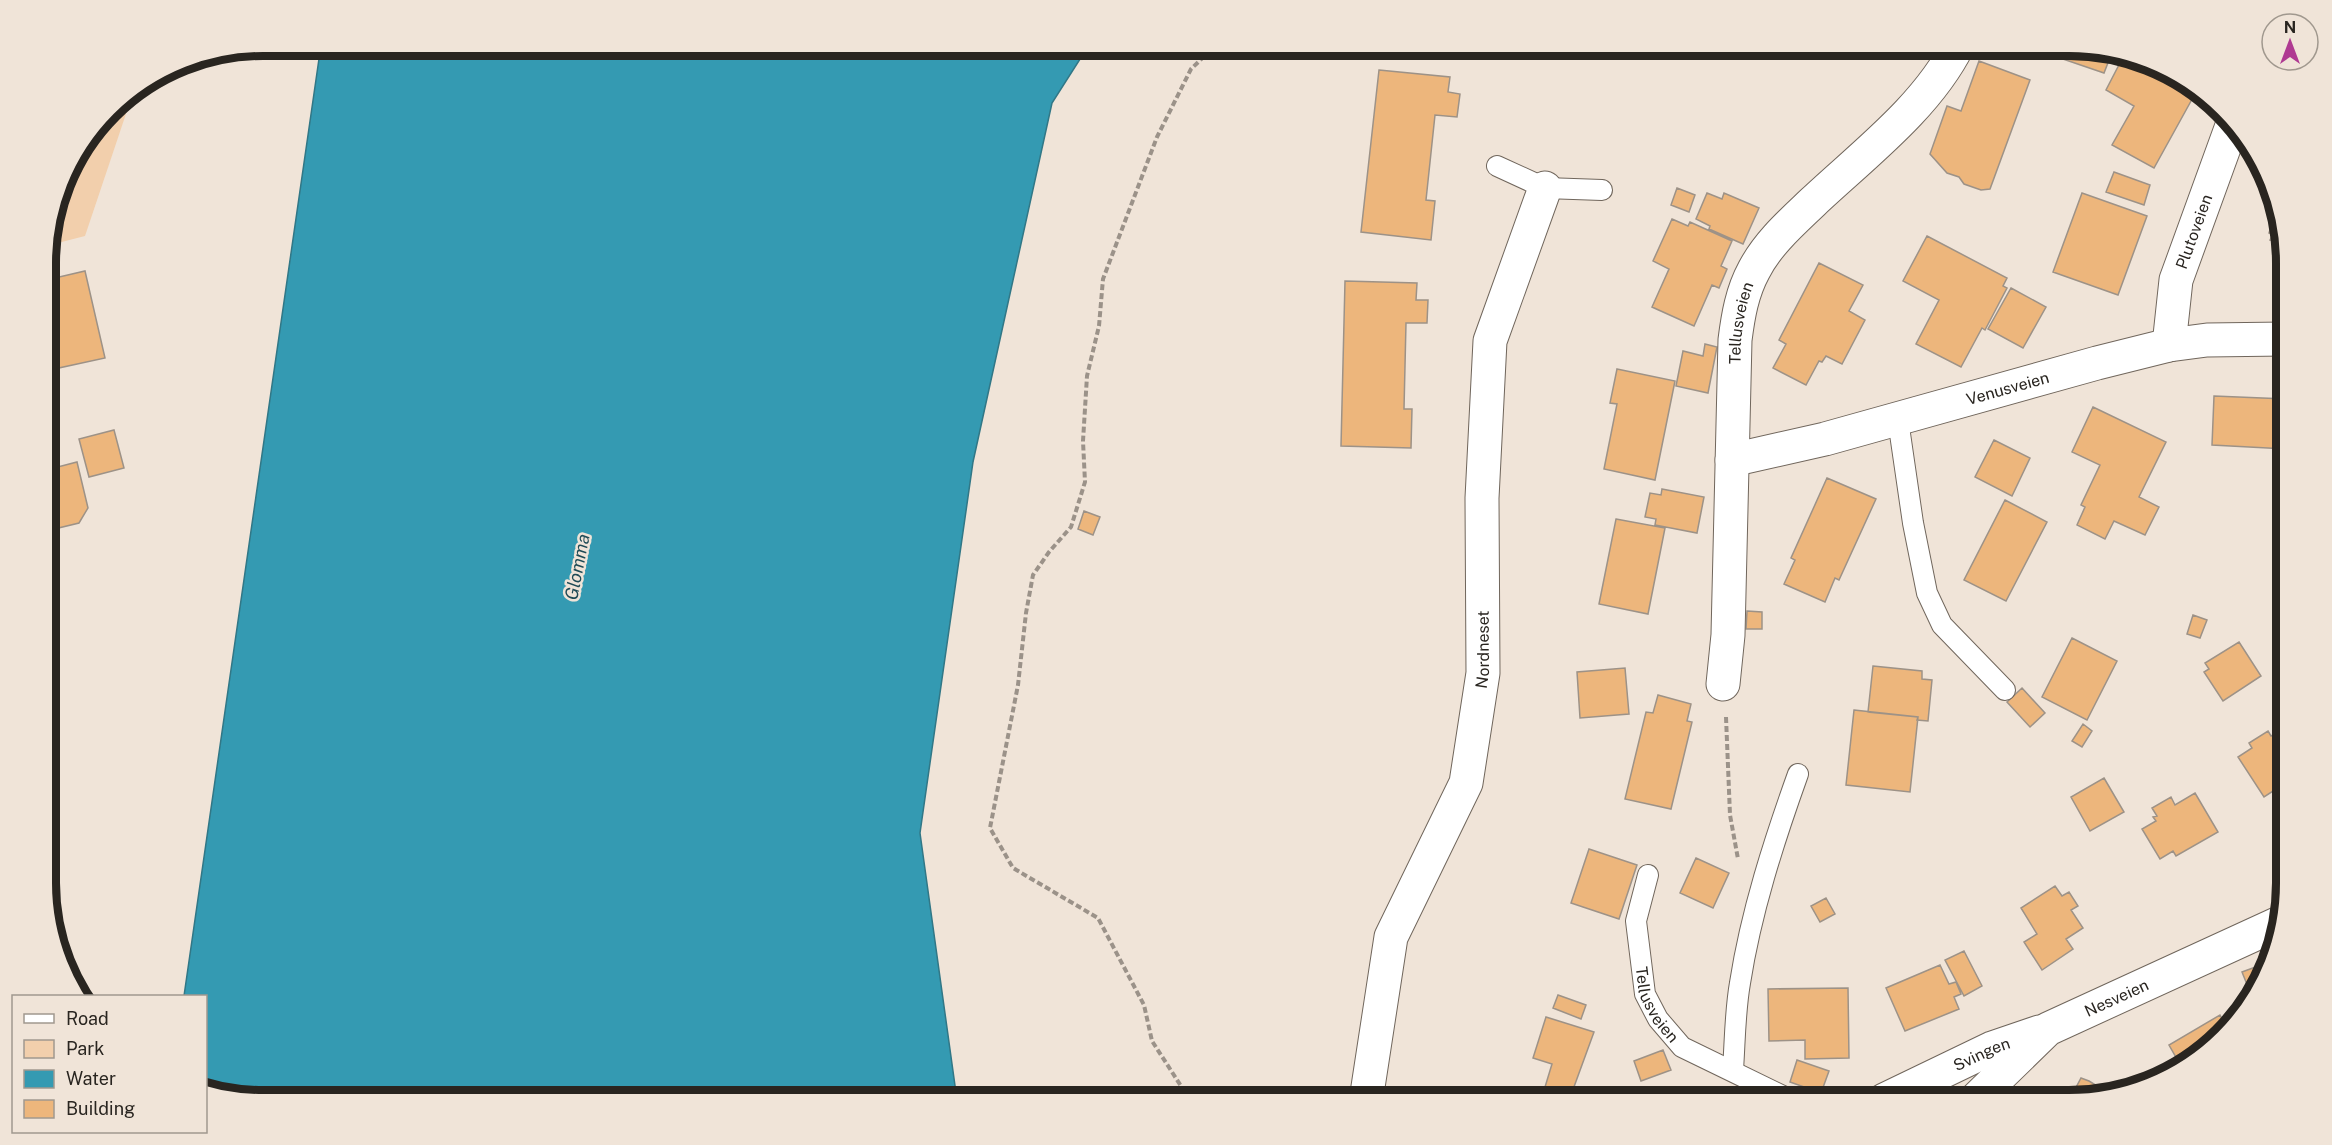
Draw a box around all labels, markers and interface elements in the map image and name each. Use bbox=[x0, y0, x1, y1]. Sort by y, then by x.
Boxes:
north arrow bbox=[2260, 12, 2320, 72]
text: N bbox=[2284, 18, 2296, 37]
street label: Plutoveien bbox=[2171, 191, 2216, 272]
street label: Tellusveien bbox=[1725, 279, 1757, 364]
street label: Venusveien bbox=[1964, 367, 2051, 409]
water label: Glomma bbox=[560, 532, 594, 602]
street label: Nordneset bbox=[1471, 610, 1493, 690]
street label: Tellusveien bbox=[1632, 965, 1683, 1046]
street label: Nesveien bbox=[2081, 975, 2151, 1021]
legend bbox=[12, 995, 207, 1133]
text: Road bbox=[66, 1008, 109, 1029]
street label: Svingen bbox=[1950, 1033, 2012, 1075]
text: Park bbox=[66, 1038, 104, 1059]
text: Water bbox=[66, 1068, 116, 1089]
text: Building bbox=[66, 1098, 135, 1119]

